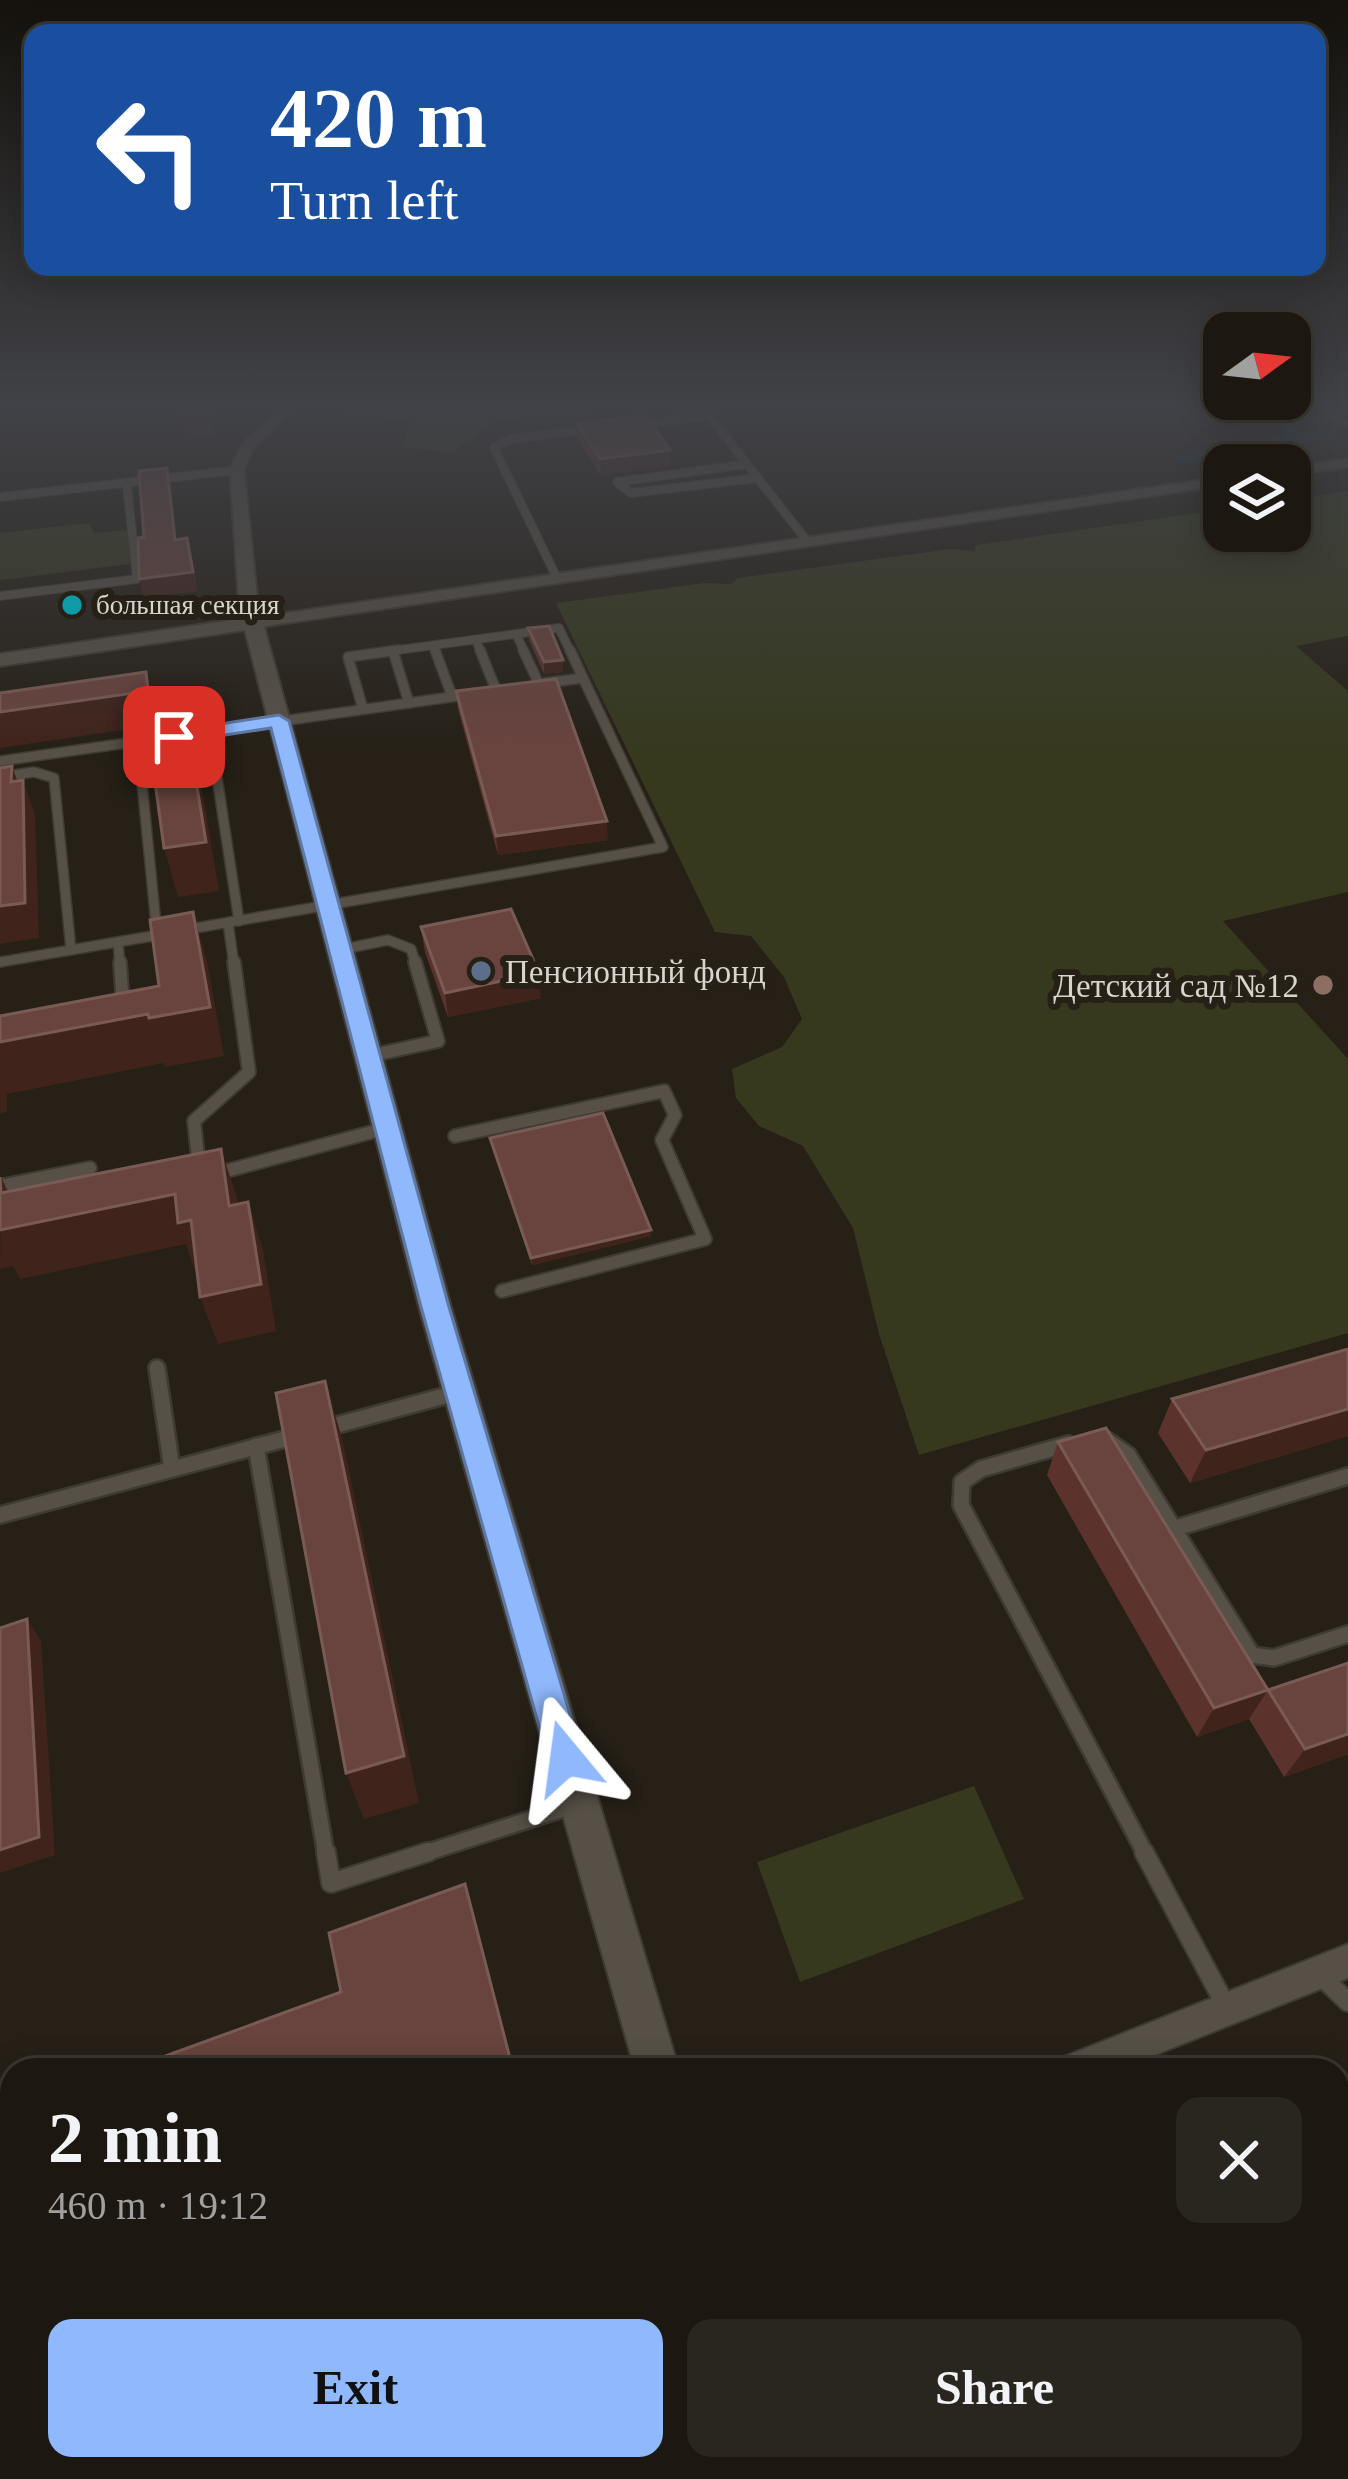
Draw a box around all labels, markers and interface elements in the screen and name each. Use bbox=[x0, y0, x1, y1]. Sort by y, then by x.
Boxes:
icon: left bbox=[72, 72, 228, 228]
text: 420 m bbox=[270, 72, 487, 165]
text: Turn left bbox=[270, 171, 459, 231]
north arrow bbox=[1203, 312, 1311, 420]
map controls bbox=[1203, 312, 1311, 552]
button: layers bbox=[1203, 444, 1311, 552]
place label: большая секция bbox=[96, 590, 279, 620]
marker: большая секция bbox=[59, 592, 85, 618]
pin bbox=[123, 686, 225, 788]
icon: arrive bbox=[141, 704, 207, 770]
place label: Пенсионный фонд bbox=[505, 954, 766, 990]
marker: Пенсионный фонд bbox=[468, 958, 494, 984]
place label: Детский сад №12 bbox=[1053, 968, 1299, 1004]
marker: Детский сад №12 bbox=[1310, 972, 1336, 998]
position arrow bbox=[503, 1695, 629, 1821]
button: close bbox=[1176, 2097, 1302, 2223]
text: 2 min bbox=[48, 2098, 222, 2178]
text: 460 m · 19:12 bbox=[48, 2184, 268, 2227]
button: Exit bbox=[48, 2319, 663, 2457]
button: Share bbox=[687, 2319, 1302, 2457]

